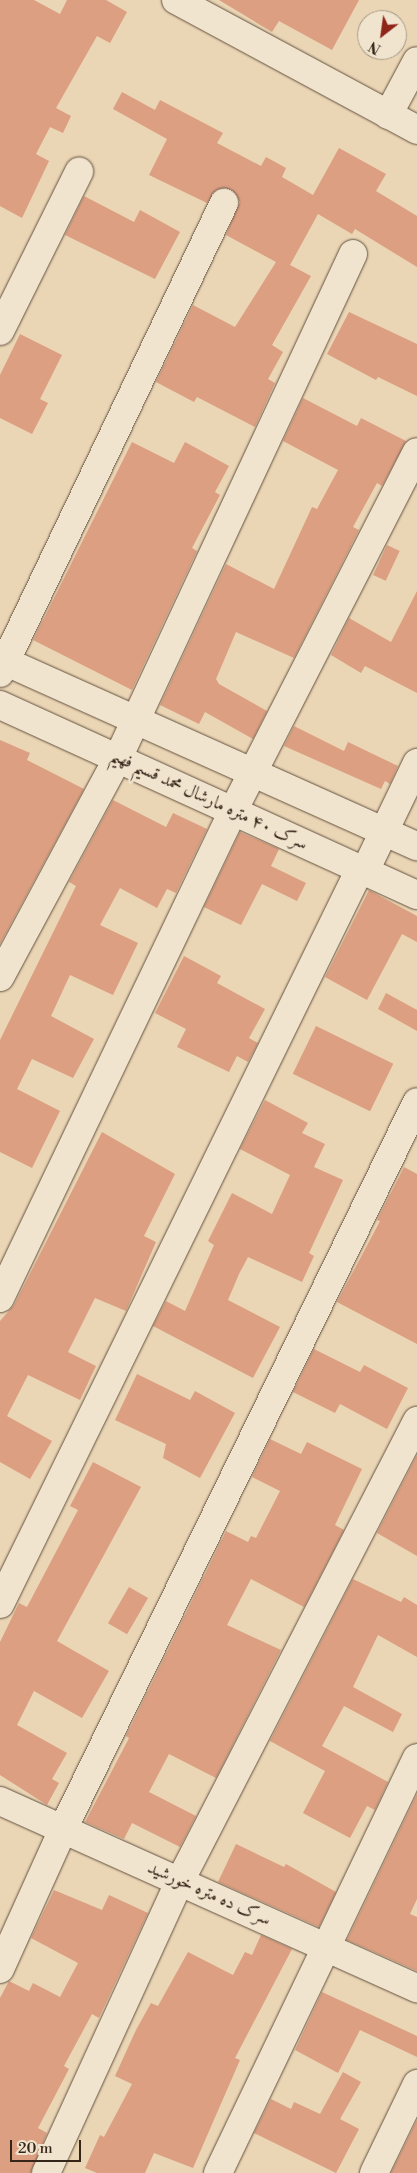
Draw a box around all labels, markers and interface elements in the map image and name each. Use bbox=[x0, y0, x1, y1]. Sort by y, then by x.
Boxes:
north arrow bbox=[357, 10, 407, 60]
text: N bbox=[366, 37, 384, 58]
street label: سرک ۴۰ متره مارشال محمد قسیم فهیم bbox=[107, 745, 311, 855]
street label: سرک ده متره خورشید bbox=[144, 1857, 274, 1931]
scale bar bbox=[12, 2130, 84, 2162]
text: 20 m bbox=[18, 2139, 53, 2158]

